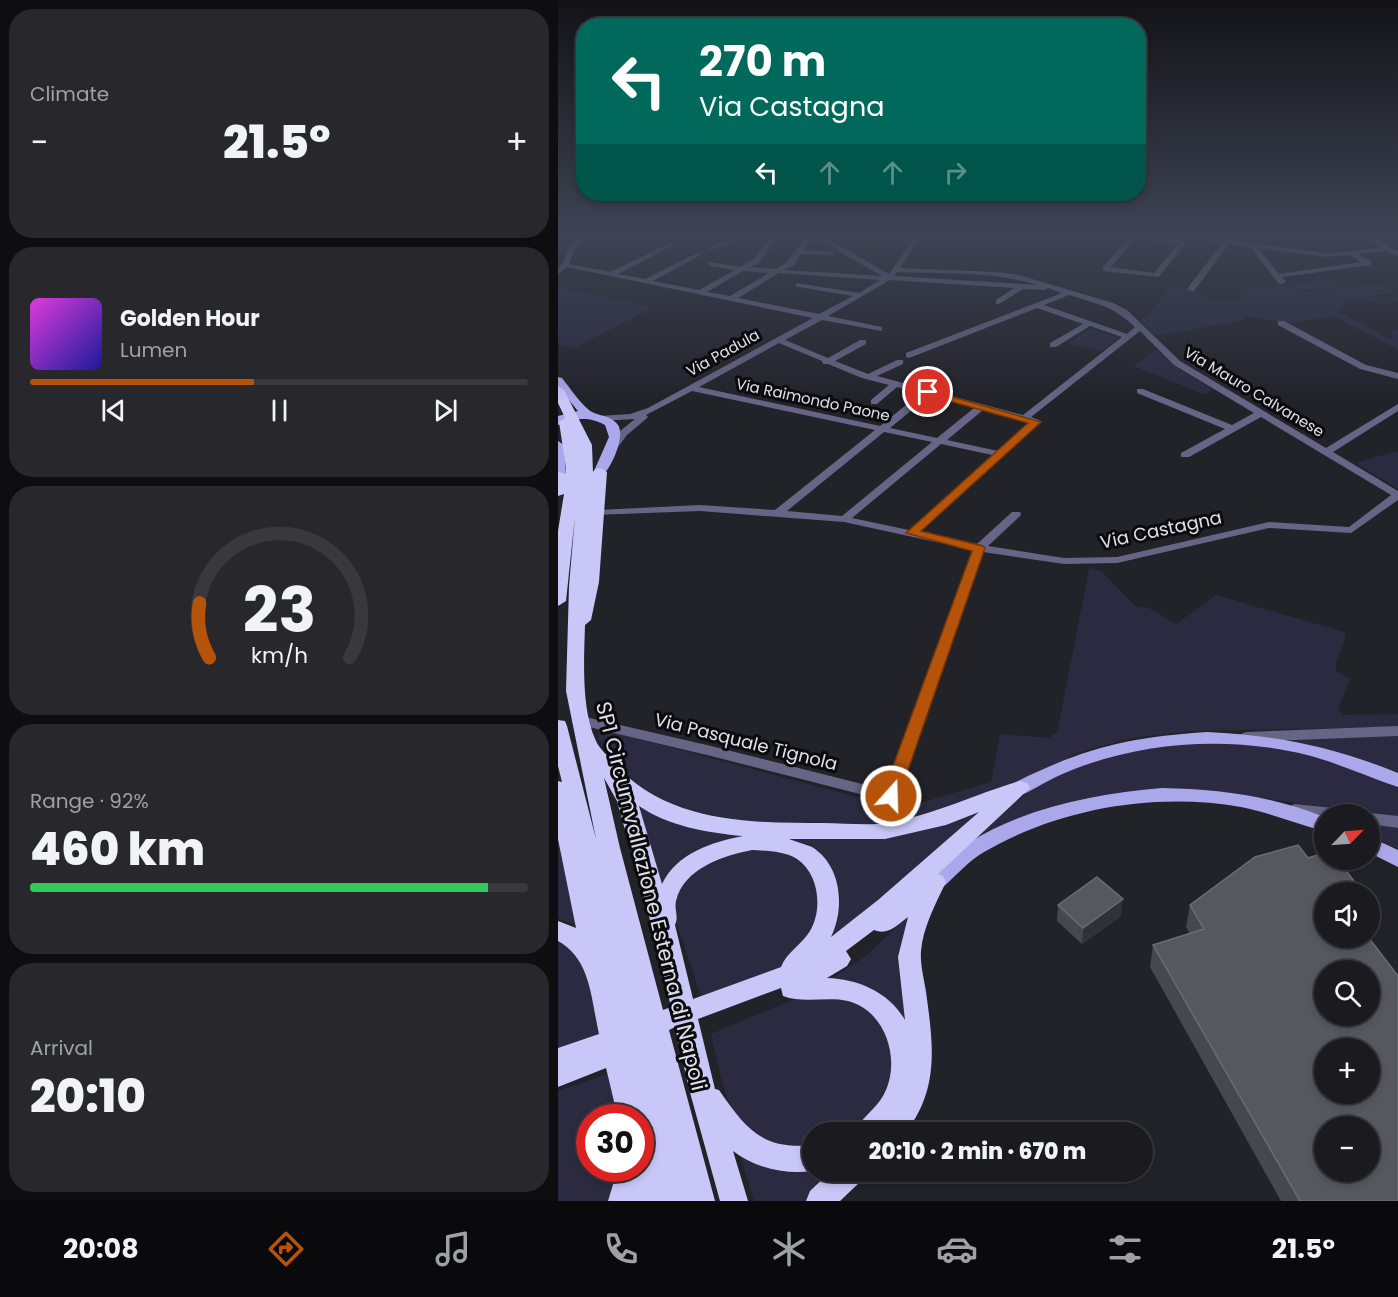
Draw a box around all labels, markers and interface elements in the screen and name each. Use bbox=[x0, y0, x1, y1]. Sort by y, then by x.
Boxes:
text: 270 m bbox=[699, 32, 826, 91]
icon: left bbox=[600, 42, 678, 120]
text: Climate bbox=[30, 80, 109, 108]
text: Via Castagna bbox=[699, 88, 884, 125]
text: 21.5° bbox=[223, 111, 331, 174]
text: − bbox=[30, 119, 48, 166]
text: + bbox=[505, 119, 528, 166]
icon: left bbox=[750, 156, 783, 189]
icon: ahead bbox=[813, 156, 846, 189]
icon: ahead bbox=[876, 156, 909, 189]
icon: right bbox=[939, 156, 972, 189]
text: Golden Hour bbox=[120, 303, 260, 334]
street label: Via Padula bbox=[683, 324, 763, 381]
text: Lumen bbox=[120, 336, 187, 364]
street label: Via Mauro Calvanese bbox=[1180, 341, 1328, 442]
pin bbox=[902, 366, 953, 417]
street label: Via Raimondo Paone bbox=[734, 373, 892, 426]
icon: arrive bbox=[911, 375, 944, 408]
icon: previous bbox=[97, 394, 130, 427]
icon: pause bbox=[263, 394, 296, 427]
icon: next bbox=[429, 394, 462, 427]
street label: Via Castagna bbox=[1098, 504, 1224, 555]
text: 23 bbox=[242, 566, 316, 654]
text: km/h bbox=[250, 640, 308, 671]
street label: SP1 Circumvallazione Esterna di Napoli bbox=[589, 698, 714, 1093]
street label: Via Pasquale Tignola bbox=[652, 707, 840, 776]
position arrow bbox=[859, 764, 923, 828]
text: Range · 92% bbox=[30, 787, 149, 815]
north arrow bbox=[1314, 804, 1380, 870]
map controls bbox=[1314, 804, 1380, 1182]
text: 460 km bbox=[30, 818, 205, 881]
button: sound bbox=[1314, 882, 1380, 948]
button: search bbox=[1314, 960, 1380, 1026]
text: Arrival bbox=[30, 1034, 93, 1062]
button: + bbox=[1314, 1038, 1380, 1104]
text: 20:10 bbox=[30, 1065, 146, 1128]
speed limit sign: 30 bbox=[576, 1104, 654, 1182]
button: − bbox=[1314, 1116, 1380, 1182]
text: 20:10 · 2 min · 670 m bbox=[869, 1136, 1086, 1167]
icon: directions bbox=[265, 1228, 307, 1270]
icon: music bbox=[432, 1228, 474, 1270]
icon: phone bbox=[600, 1228, 642, 1270]
icon: climate bbox=[768, 1228, 810, 1270]
icon: car bbox=[936, 1228, 978, 1270]
icon: filters bbox=[1104, 1228, 1146, 1270]
text: 20:08 bbox=[63, 1230, 139, 1267]
text: 21.5° bbox=[1272, 1230, 1335, 1267]

